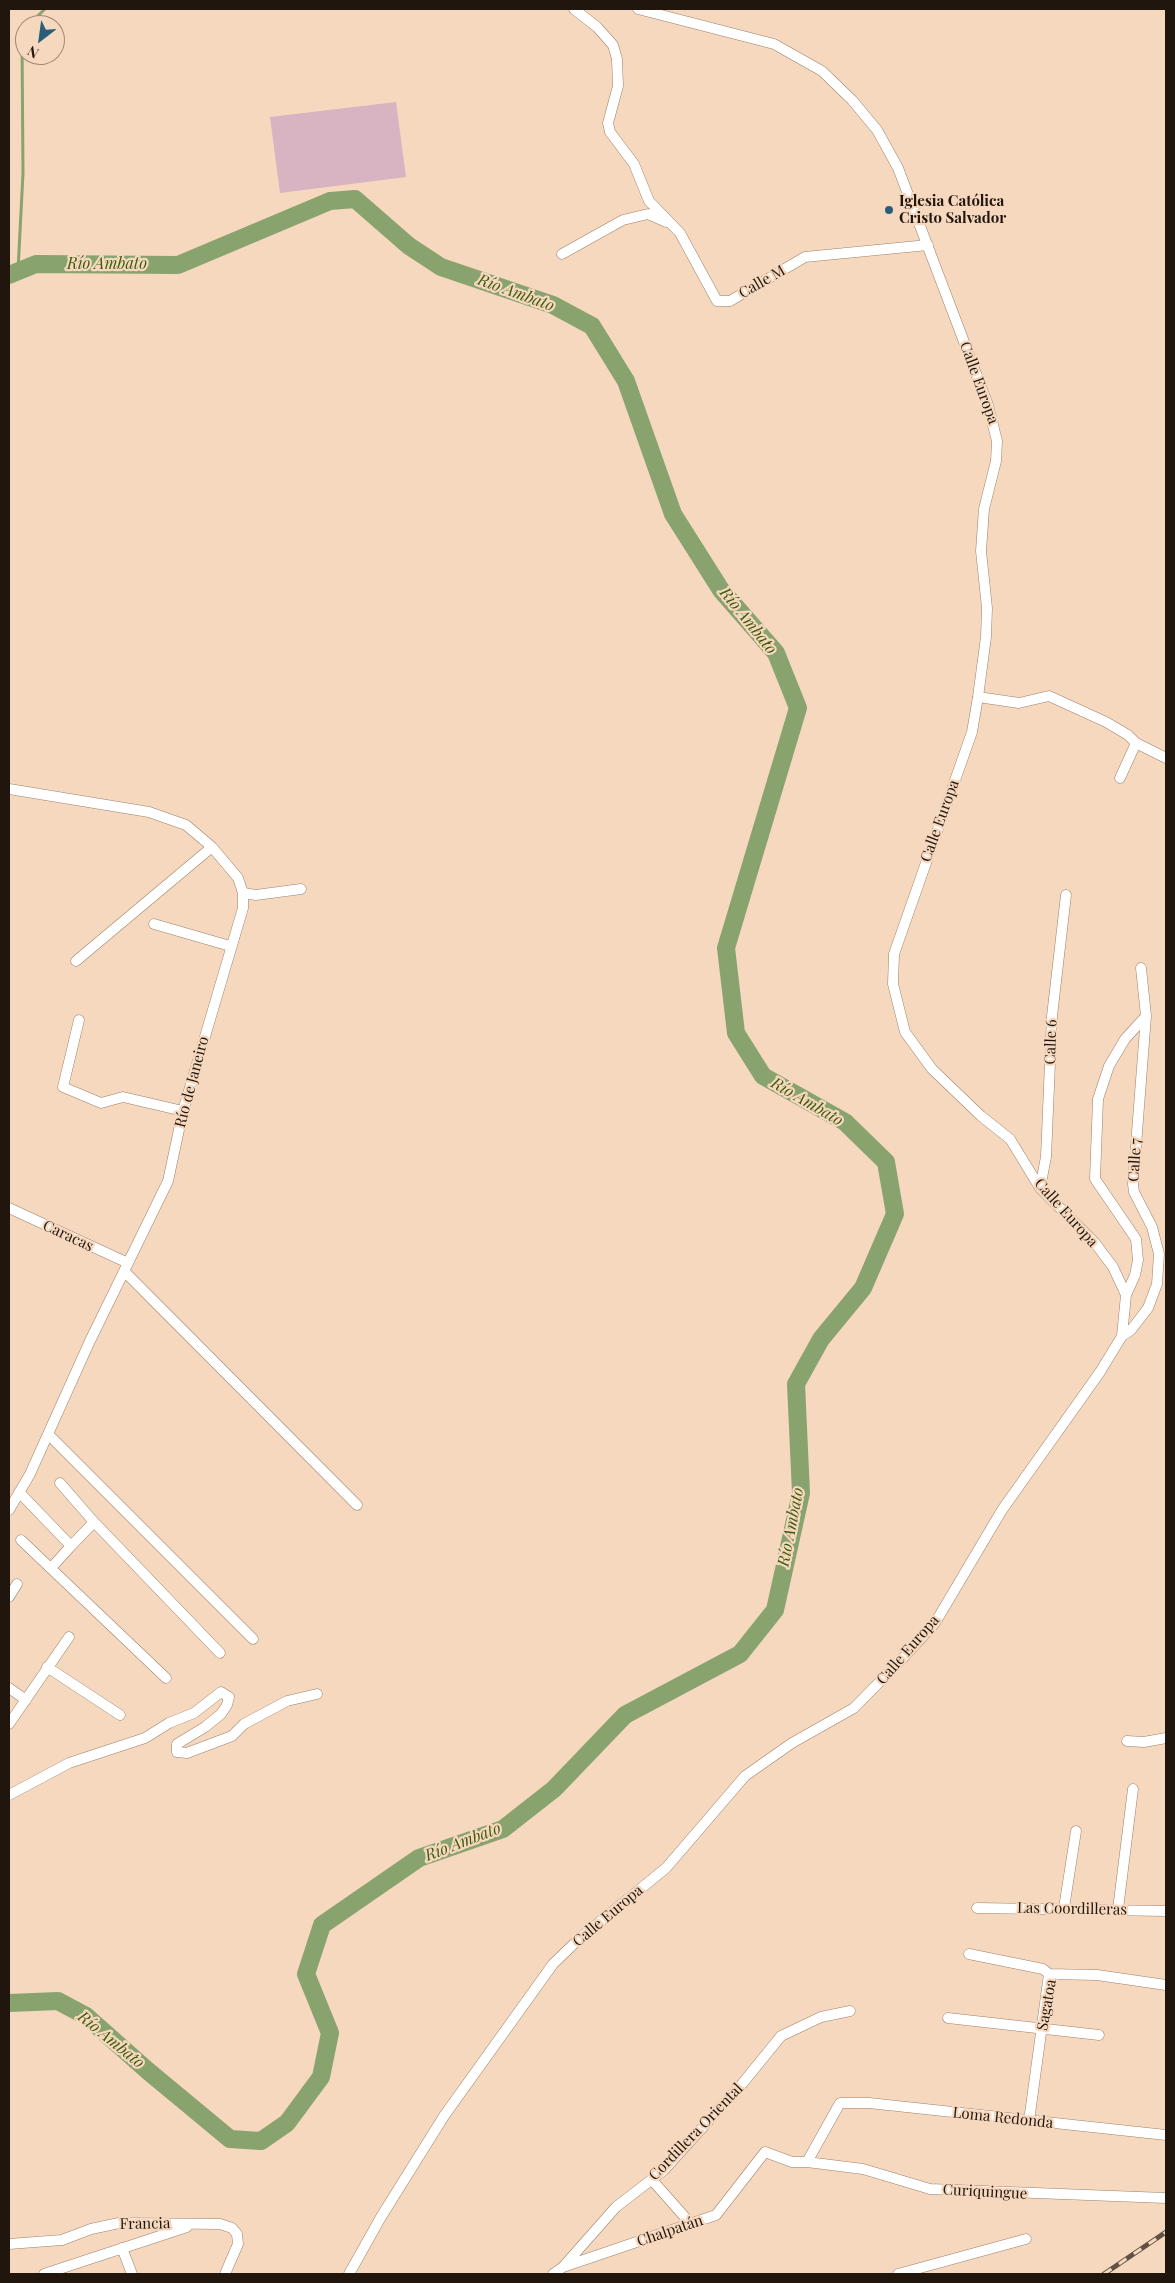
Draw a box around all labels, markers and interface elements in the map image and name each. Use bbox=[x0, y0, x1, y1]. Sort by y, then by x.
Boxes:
north arrow bbox=[15, 15, 65, 65]
text: N bbox=[24, 42, 42, 63]
place label: Iglesia Católica Cristo Salvador bbox=[899, 192, 1006, 227]
marker: Iglesia Católica Cristo Salvador bbox=[883, 204, 895, 216]
water label: Río Ambato bbox=[67, 254, 147, 274]
street label: Calle M bbox=[736, 262, 788, 302]
water label: Río Ambato bbox=[475, 270, 557, 316]
street label: Calle Europa bbox=[956, 339, 1002, 427]
water label: Río Ambato bbox=[715, 584, 781, 658]
street label: Calle Europa bbox=[917, 777, 963, 865]
street label: Calle 6 bbox=[1041, 1019, 1061, 1065]
street label: Río de Janeiro bbox=[171, 1034, 213, 1130]
water label: Río Ambato bbox=[768, 1074, 846, 1130]
street label: Calle 7 bbox=[1125, 1138, 1145, 1182]
street label: Calle Europa bbox=[1030, 1175, 1102, 1251]
street label: Caracas bbox=[40, 1217, 96, 1255]
water label: Río Ambato bbox=[774, 1486, 808, 1568]
street label: Calle Europa bbox=[873, 1612, 943, 1688]
water label: Río Ambato bbox=[422, 1819, 504, 1865]
street label: Calle Europa bbox=[569, 1881, 647, 1951]
street label: Las Coordilleras bbox=[1017, 1899, 1127, 1919]
street label: Sagatoa bbox=[1034, 1978, 1060, 2032]
water label: Río Ambato bbox=[74, 2007, 148, 2073]
street label: Cordillera Oriental bbox=[645, 2080, 747, 2184]
street label: Loma Redonda bbox=[952, 2104, 1054, 2132]
street label: Curiquingue bbox=[942, 2181, 1028, 2203]
street label: Chalpatán bbox=[635, 2211, 705, 2251]
street label: Francia bbox=[119, 2215, 171, 2233]

